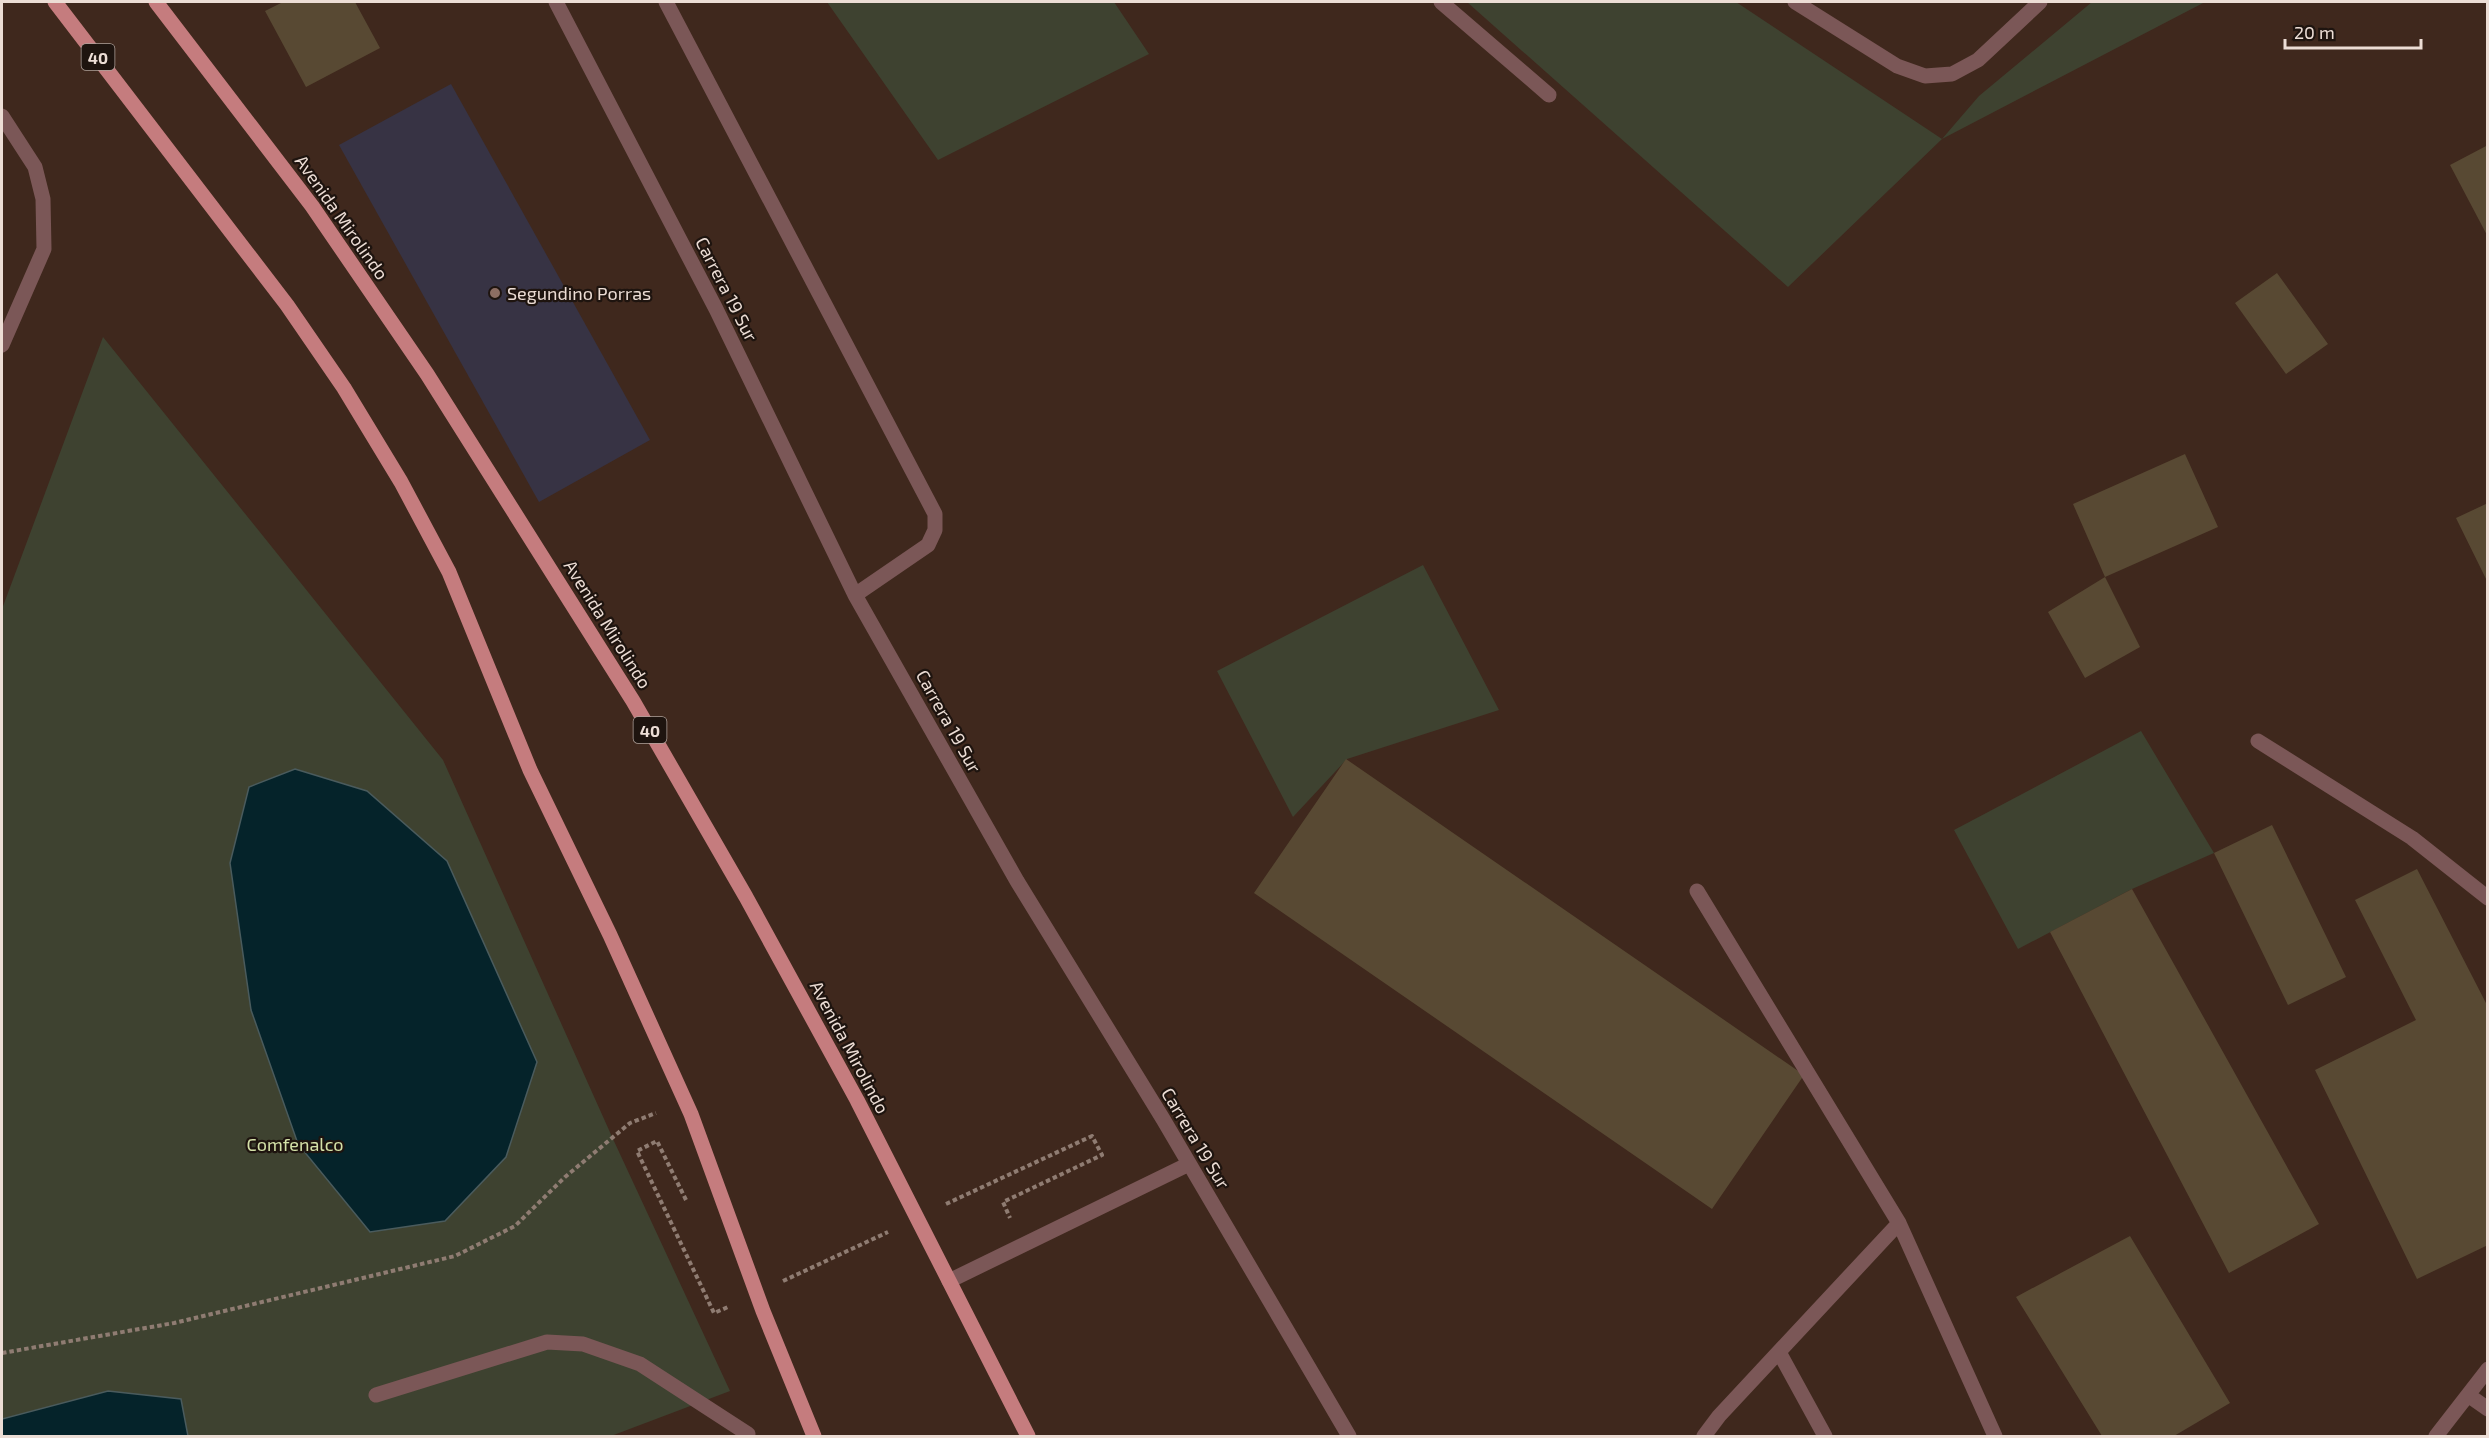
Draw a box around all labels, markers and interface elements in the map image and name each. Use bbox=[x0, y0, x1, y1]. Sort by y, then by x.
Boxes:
scale bar bbox=[2285, 12, 2422, 50]
text: 20 m bbox=[2294, 21, 2335, 43]
road number: 40 bbox=[82, 44, 114, 70]
street label: Avenida Mirolindo bbox=[291, 150, 393, 284]
street label: Carrera 19 Sur bbox=[691, 233, 763, 345]
place label: Segundino Porras bbox=[507, 282, 651, 304]
marker: Segundino Porras bbox=[488, 286, 502, 300]
street label: Avenida Mirolindo bbox=[560, 556, 656, 692]
street label: Carrera 19 Sur bbox=[912, 666, 986, 776]
road number: 40 bbox=[634, 717, 666, 743]
street label: Avenida Mirolindo bbox=[806, 977, 894, 1117]
street label: Carrera 19 Sur bbox=[1157, 1083, 1235, 1193]
park label: Comfenalco bbox=[246, 1133, 344, 1155]

